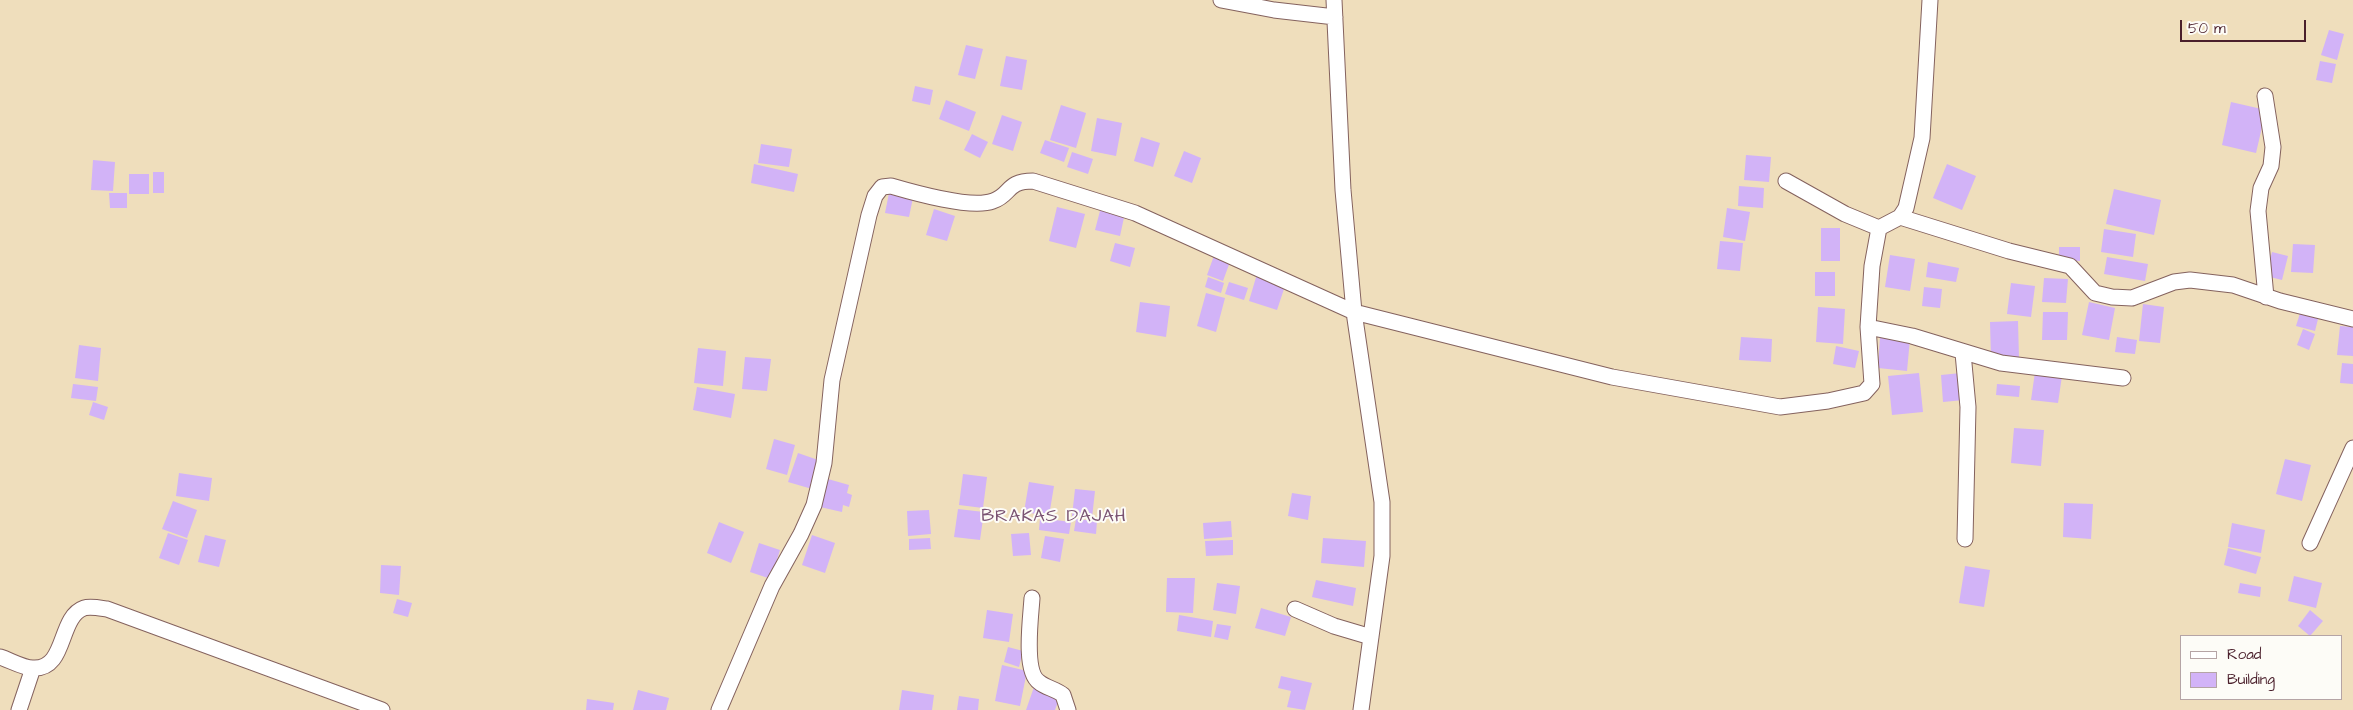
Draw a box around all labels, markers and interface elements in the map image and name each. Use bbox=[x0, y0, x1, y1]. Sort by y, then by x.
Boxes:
scale bar bbox=[2183, 10, 2309, 42]
text: 50 m bbox=[2188, 18, 2226, 39]
district label: BRAKAS DAJAH bbox=[980, 506, 1128, 528]
legend bbox=[2180, 635, 2343, 700]
text: Road bbox=[2227, 644, 2261, 665]
text: Building bbox=[2227, 669, 2275, 690]

